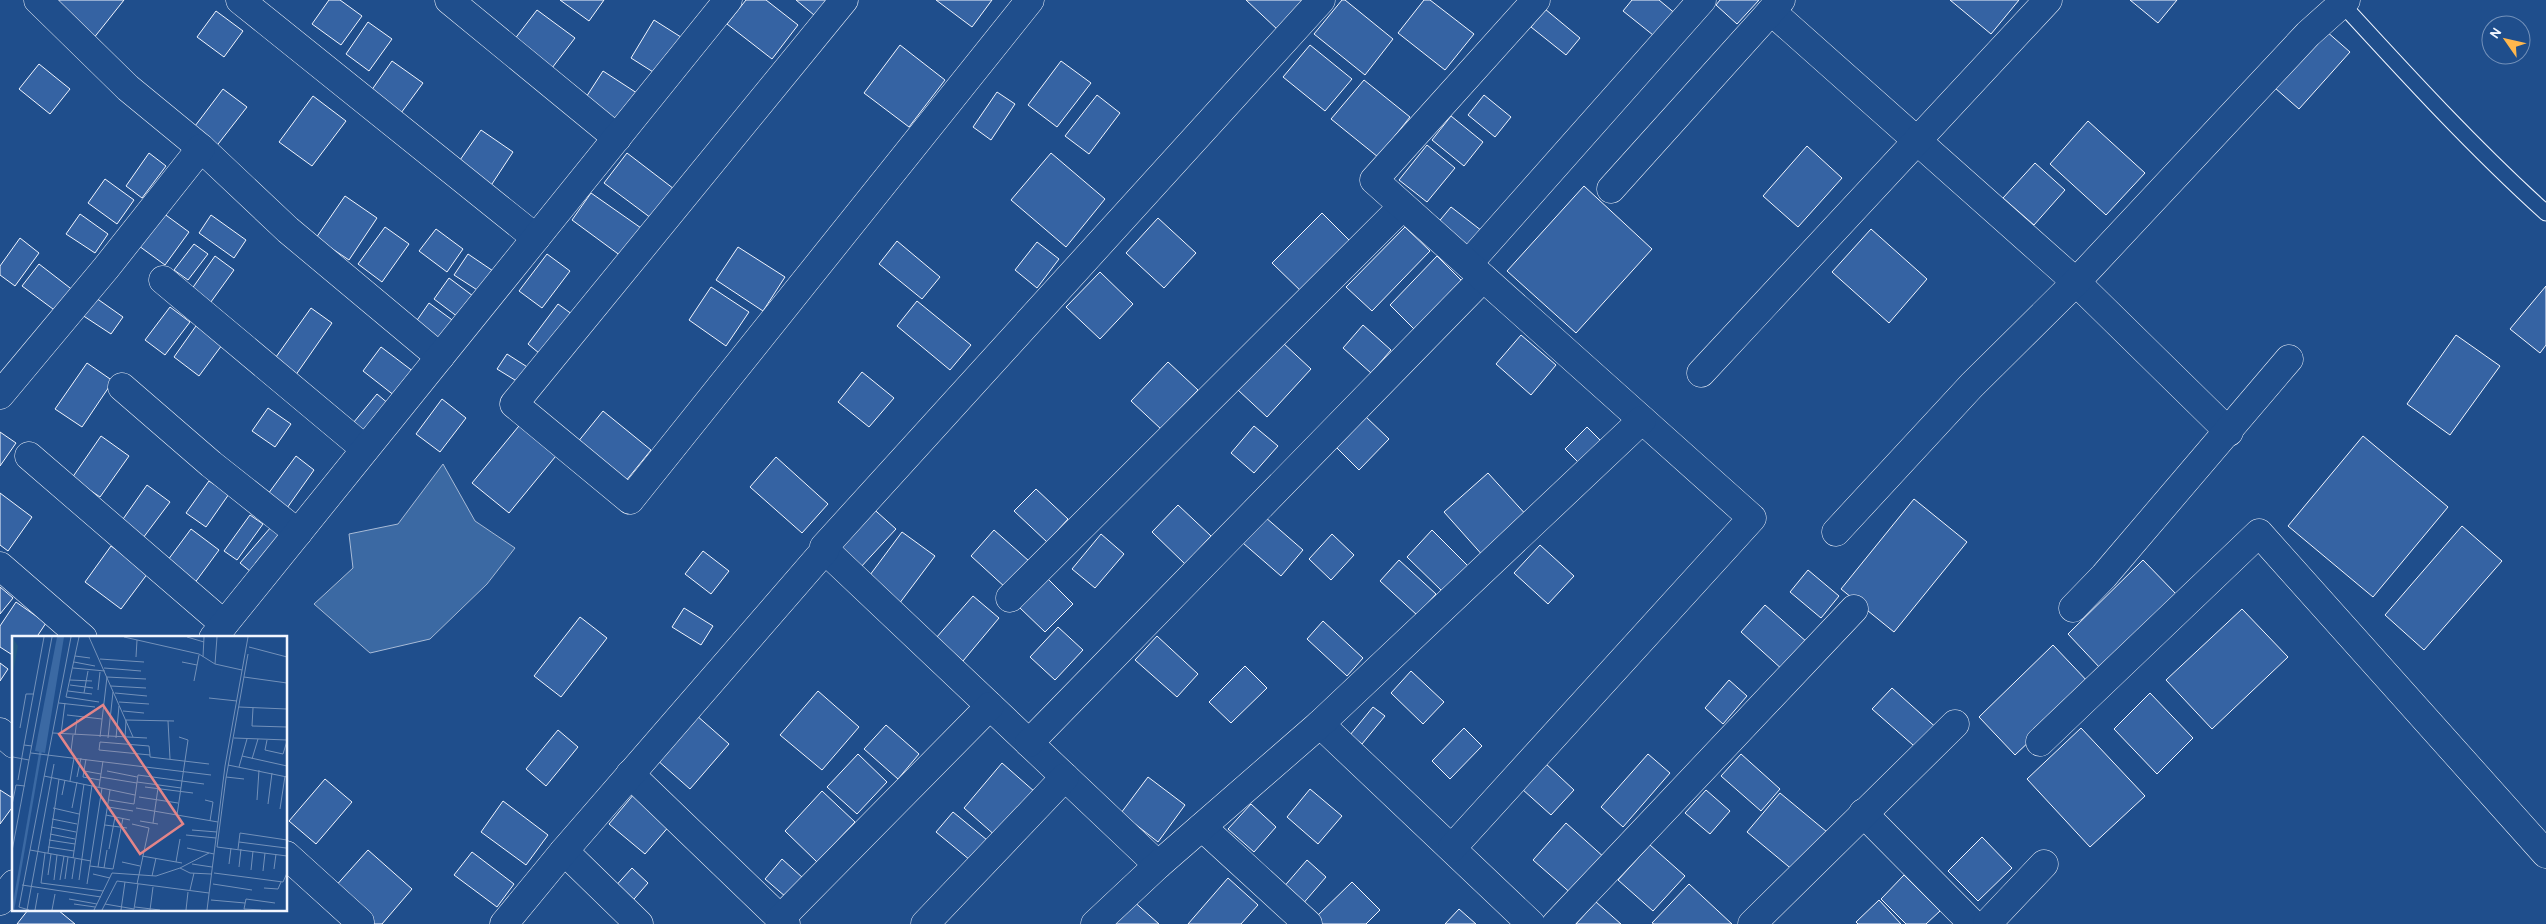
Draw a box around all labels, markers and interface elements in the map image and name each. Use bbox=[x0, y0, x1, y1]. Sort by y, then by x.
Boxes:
north arrow bbox=[2481, 15, 2531, 65]
text: N bbox=[2486, 24, 2505, 42]
inset map bbox=[12, 636, 288, 912]

